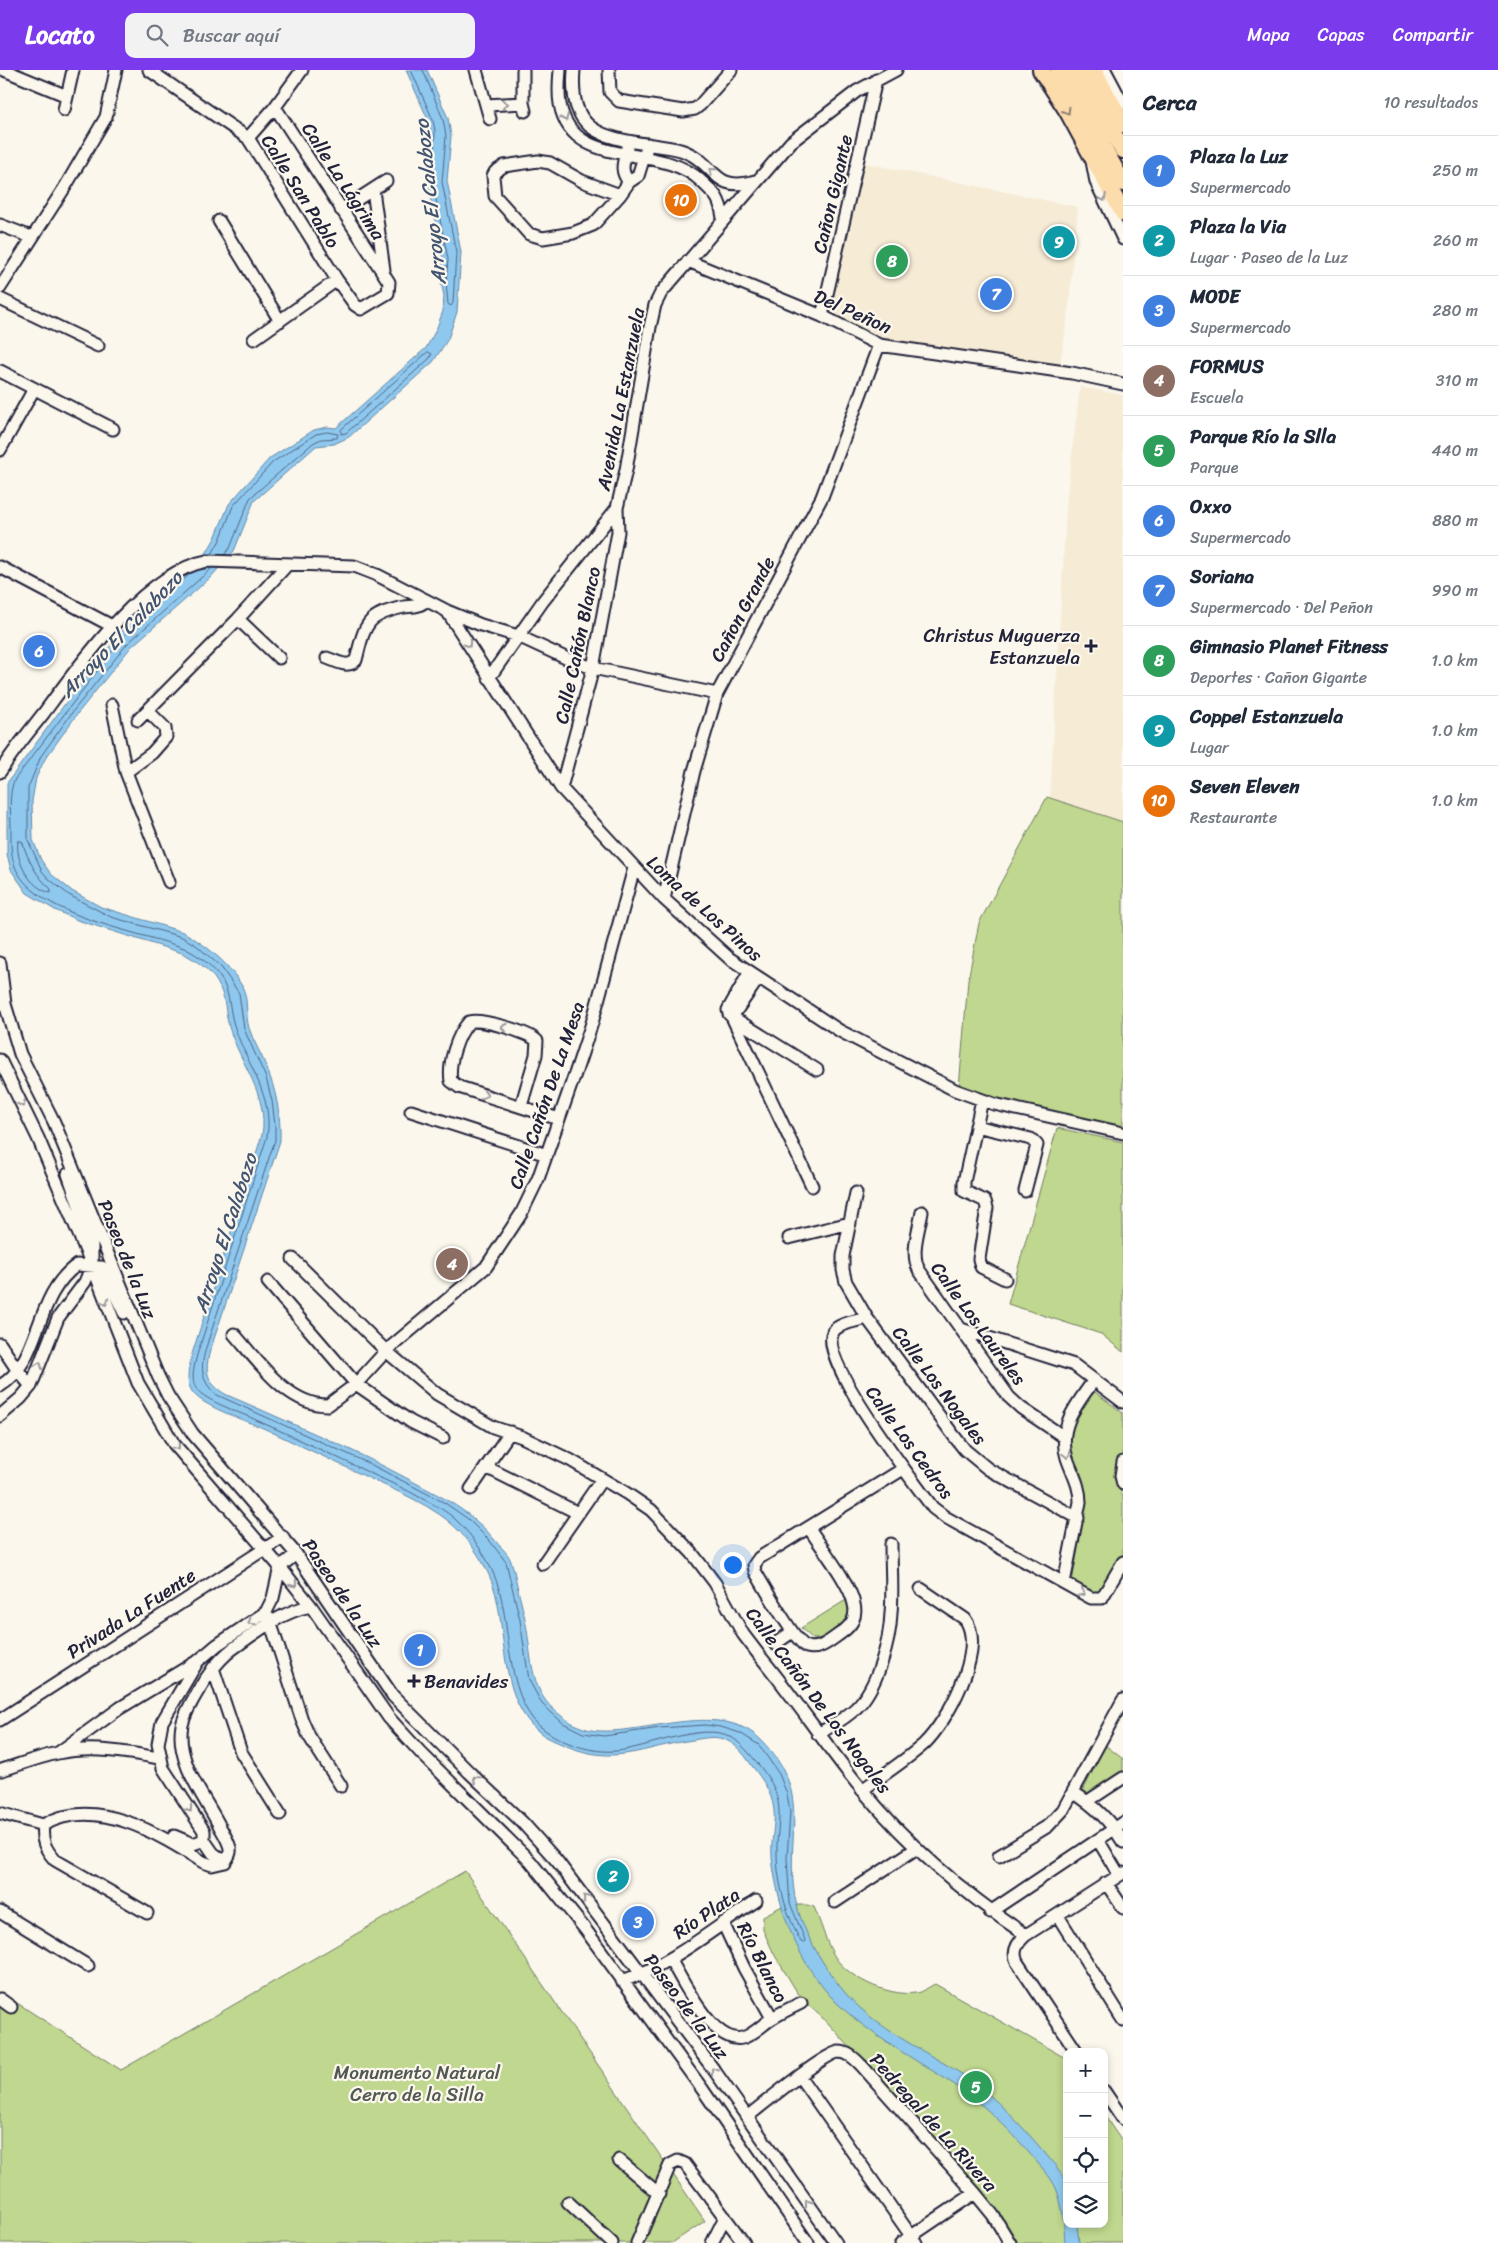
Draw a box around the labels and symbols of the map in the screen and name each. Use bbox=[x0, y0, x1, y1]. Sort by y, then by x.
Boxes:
one-way arrow bbox=[501, 99, 509, 110]
one-way arrow bbox=[1061, 106, 1071, 115]
one-way arrow bbox=[558, 113, 569, 122]
street label: Calle La Lágrima bbox=[293, 116, 395, 247]
water label: Arroyo El Calabozo bbox=[404, 117, 457, 287]
street label: Calle San Pablo bbox=[252, 128, 349, 255]
street label: Cañon Gigante bbox=[803, 131, 862, 257]
one-way arrow bbox=[708, 168, 717, 177]
pin: 10 bbox=[665, 181, 697, 219]
one-way arrow bbox=[1097, 193, 1108, 202]
pin: 9 bbox=[1043, 223, 1075, 261]
pin: 8 bbox=[876, 242, 908, 280]
pin: 7 bbox=[980, 275, 1012, 313]
street label: Del Peñon bbox=[808, 280, 897, 343]
street label: Avenida La Estanzuela bbox=[586, 304, 654, 494]
street label: Cañon Grande bbox=[701, 550, 784, 668]
water label: Arroyo El Calabozo bbox=[50, 562, 192, 707]
street label: Calle Cañón Blanco bbox=[545, 563, 610, 727]
place label: Christus Muguerza Estanzuela bbox=[924, 619, 1080, 674]
pin: 6 bbox=[23, 632, 55, 670]
one-way arrow bbox=[462, 639, 472, 648]
marker: Christus Muguerza Estanzuela bbox=[1084, 639, 1098, 653]
street label: Loma de Los Pinos bbox=[639, 847, 771, 970]
street label: Calle Cañón De La Mesa bbox=[499, 997, 594, 1193]
one-way arrow bbox=[500, 1023, 508, 1033]
one-way arrow bbox=[481, 1089, 489, 1099]
one-way arrow bbox=[16, 1099, 26, 1108]
water label: Arroyo El Calabozo bbox=[183, 1148, 268, 1318]
street label: Paseo de la Luz bbox=[89, 1194, 167, 1325]
pin: 4 bbox=[436, 1245, 468, 1283]
street label: Calle Los Laureles bbox=[922, 1254, 1035, 1392]
one-way arrow bbox=[99, 1297, 109, 1306]
street label: Calle Los Nogales bbox=[884, 1319, 996, 1452]
one-way arrow bbox=[33, 1361, 44, 1370]
street label: Calle Los Cedros bbox=[857, 1378, 963, 1506]
one-way arrow bbox=[171, 1441, 180, 1451]
one-way arrow bbox=[1061, 1451, 1071, 1459]
street label: Paseo de la Luz bbox=[294, 1532, 392, 1656]
your location bbox=[720, 1552, 746, 1578]
street label: Privada La Fuente bbox=[60, 1559, 203, 1668]
one-way arrow bbox=[288, 1578, 296, 1587]
one-way arrow bbox=[1077, 1587, 1086, 1597]
street label: Calle Cañón De Los Nogales bbox=[737, 1600, 900, 1801]
one-way arrow bbox=[247, 1616, 257, 1625]
pin: 1 bbox=[404, 1631, 436, 1669]
place label: Benavides bbox=[424, 1665, 508, 1698]
marker: Benavides bbox=[408, 1675, 420, 1687]
one-way arrow bbox=[472, 1776, 481, 1785]
one-way arrow bbox=[183, 1803, 192, 1813]
pin: 2 bbox=[597, 1857, 629, 1895]
street label: Río Plata bbox=[666, 1878, 747, 1948]
one-way arrow bbox=[583, 1895, 591, 1904]
pin: 3 bbox=[622, 1903, 654, 1941]
street label: Río Blanco bbox=[728, 1916, 797, 2009]
street label: Paseo de la Luz bbox=[635, 1946, 738, 2068]
street label: Pedregal de La Rivera bbox=[861, 2045, 1006, 2200]
park label: Monumento Natural Cerro de la Silla bbox=[334, 2056, 501, 2111]
one-way arrow bbox=[711, 2067, 720, 2076]
pin: 5 bbox=[960, 2068, 992, 2106]
one-way arrow bbox=[805, 2200, 814, 2209]

